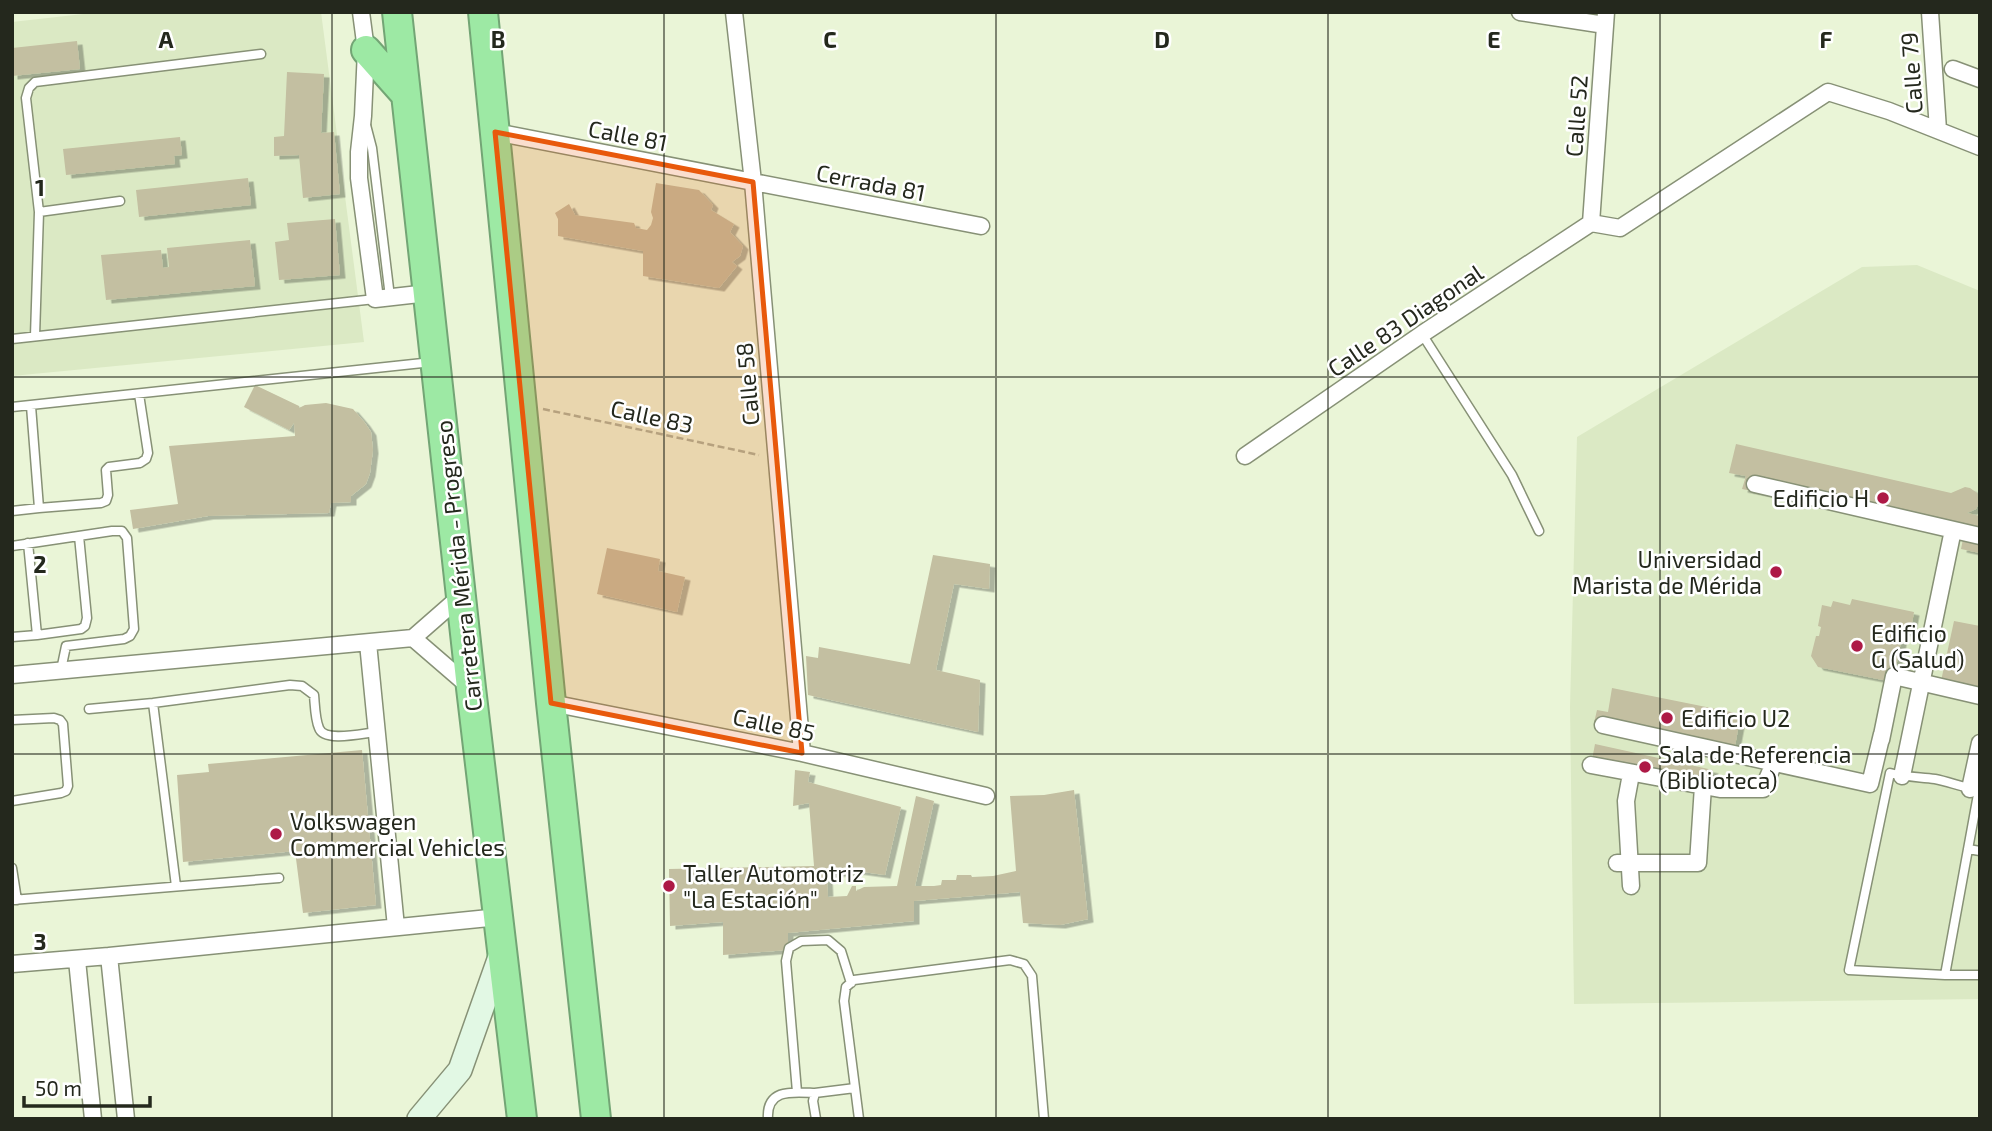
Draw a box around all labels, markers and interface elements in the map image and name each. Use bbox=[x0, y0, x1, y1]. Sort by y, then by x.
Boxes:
text: A bbox=[158, 25, 174, 53]
text: B bbox=[491, 25, 505, 53]
text: C bbox=[823, 25, 837, 53]
text: D bbox=[1154, 25, 1170, 53]
text: E bbox=[1487, 25, 1501, 53]
text: F bbox=[1820, 25, 1833, 53]
street label: Calle 79 bbox=[1894, 31, 1928, 115]
street label: Calle 52 bbox=[1559, 74, 1593, 158]
street label: Calle 81 bbox=[586, 114, 670, 156]
street label: Cerrada 81 bbox=[814, 158, 928, 206]
text: 1 bbox=[35, 173, 45, 201]
street label: Calle 83 Diagonal bbox=[1322, 258, 1488, 382]
street label: Calle 58 bbox=[729, 341, 765, 427]
street label: Calle 83 bbox=[608, 394, 696, 438]
street label: Carretera Mérida - Progreso bbox=[429, 419, 487, 713]
place label: Edificio H bbox=[1773, 484, 1869, 512]
marker: Edificio H bbox=[1875, 490, 1891, 506]
place label: Universidad Marista de Mérida bbox=[1572, 545, 1762, 599]
text: 2 bbox=[33, 550, 47, 578]
marker: Universidad Marista de Mérida bbox=[1768, 564, 1784, 580]
place label: Edificio G (Salud) bbox=[1871, 619, 1965, 673]
marker: Edificio G (Salud) bbox=[1849, 638, 1865, 654]
street label: Calle 85 bbox=[730, 702, 818, 746]
place label: Edificio U2 bbox=[1681, 704, 1790, 732]
marker: Edificio U2 bbox=[1659, 710, 1675, 726]
place label: Sala de Referencia (Biblioteca) bbox=[1659, 740, 1851, 794]
marker: Sala de Referencia (Biblioteca) bbox=[1637, 759, 1653, 775]
place label: Volkswagen Commercial Vehicles bbox=[290, 807, 505, 861]
marker: Volkswagen Commercial Vehicles bbox=[268, 826, 284, 842]
place label: Taller Automotriz "La Estación" bbox=[683, 859, 864, 913]
marker: Taller Automotriz "La Estación" bbox=[661, 878, 677, 894]
text: 3 bbox=[33, 927, 47, 955]
scale bar bbox=[24, 1064, 150, 1108]
text: 50 m bbox=[35, 1075, 82, 1100]

